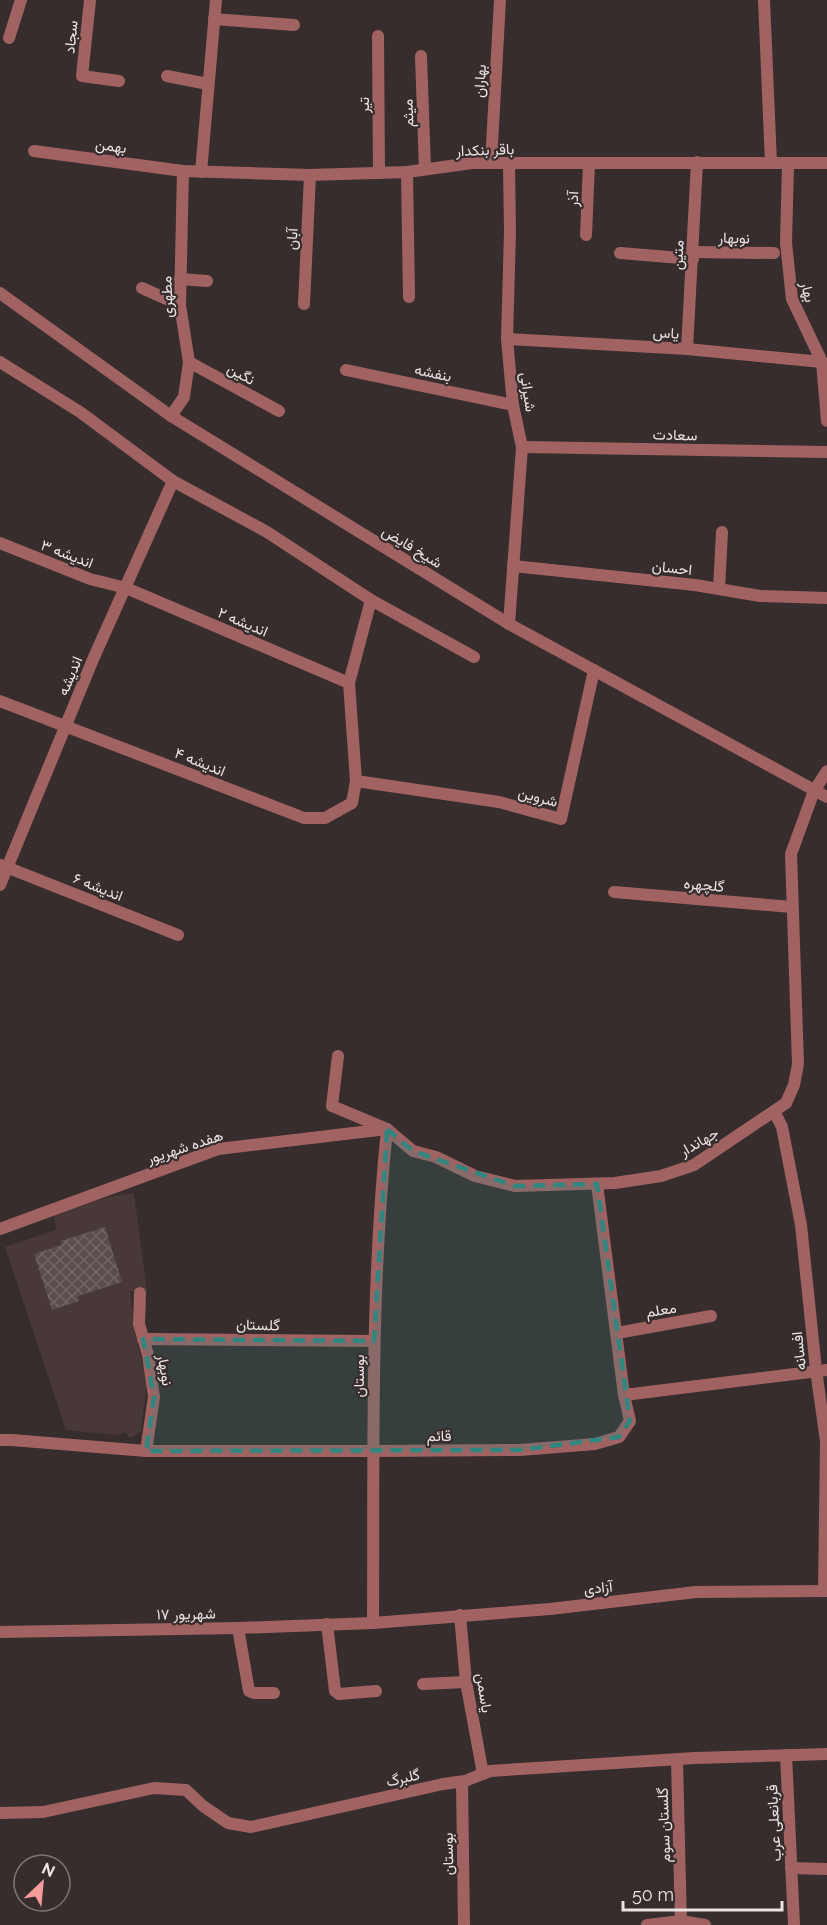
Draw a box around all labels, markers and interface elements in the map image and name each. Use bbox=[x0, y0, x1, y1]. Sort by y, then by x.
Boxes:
street label: سجاد bbox=[60, 19, 82, 54]
street label: بهاران bbox=[470, 64, 490, 98]
street label: تیر bbox=[355, 96, 373, 114]
street label: میثم bbox=[399, 98, 418, 127]
street label: بهمن bbox=[94, 135, 128, 158]
street label: باقر بنکدار bbox=[454, 140, 515, 160]
street label: آذر bbox=[564, 189, 582, 208]
street label: آبان bbox=[282, 226, 302, 250]
street label: نوبهار bbox=[717, 229, 750, 247]
street label: متین bbox=[668, 239, 689, 271]
street label: مطهری bbox=[157, 276, 178, 318]
street label: بهار bbox=[796, 279, 819, 304]
street label: یاس bbox=[652, 323, 680, 344]
street label: نگین bbox=[224, 359, 258, 390]
street label: بنفشه bbox=[413, 360, 453, 386]
street label: شیرانی bbox=[515, 371, 540, 413]
street label: سعادت bbox=[653, 426, 698, 444]
street label: شیخ فایض bbox=[378, 522, 445, 574]
street label: اندیشه ۳ bbox=[38, 536, 96, 572]
street label: احسان bbox=[651, 557, 693, 579]
street label: اندیشه ۲ bbox=[215, 603, 271, 641]
street label: اندیشه bbox=[54, 654, 86, 698]
street label: اندیشه ۴ bbox=[172, 744, 228, 780]
street label: شروین bbox=[516, 783, 560, 812]
street label: اندیشه ۶ bbox=[71, 869, 125, 905]
street label: گلچهره bbox=[683, 874, 725, 897]
street label: جهاندار bbox=[675, 1124, 722, 1161]
street label: هفده شهریور bbox=[144, 1126, 225, 1168]
street label: معلم bbox=[644, 1298, 678, 1323]
street label: گلستان bbox=[236, 1316, 280, 1334]
street label: افسانه bbox=[788, 1331, 810, 1371]
street label: نوبهار bbox=[153, 1352, 177, 1387]
street label: بوستان bbox=[350, 1355, 368, 1397]
street label: قائم bbox=[426, 1427, 452, 1446]
street label: آزادی bbox=[583, 1577, 615, 1599]
street label: ۱۷ شهریور bbox=[156, 1604, 216, 1624]
street label: یاسمن bbox=[471, 1672, 496, 1714]
street label: گلبرگ bbox=[384, 1765, 422, 1791]
street label: قربانعلی عرب bbox=[763, 1784, 786, 1862]
street label: گلستان سوم bbox=[654, 1787, 675, 1863]
street label: بوستان bbox=[439, 1832, 457, 1876]
north arrow bbox=[12, 1853, 72, 1913]
text: N bbox=[39, 1859, 58, 1881]
scale bar bbox=[623, 1874, 782, 1912]
text: 50 m bbox=[632, 1884, 674, 1905]

